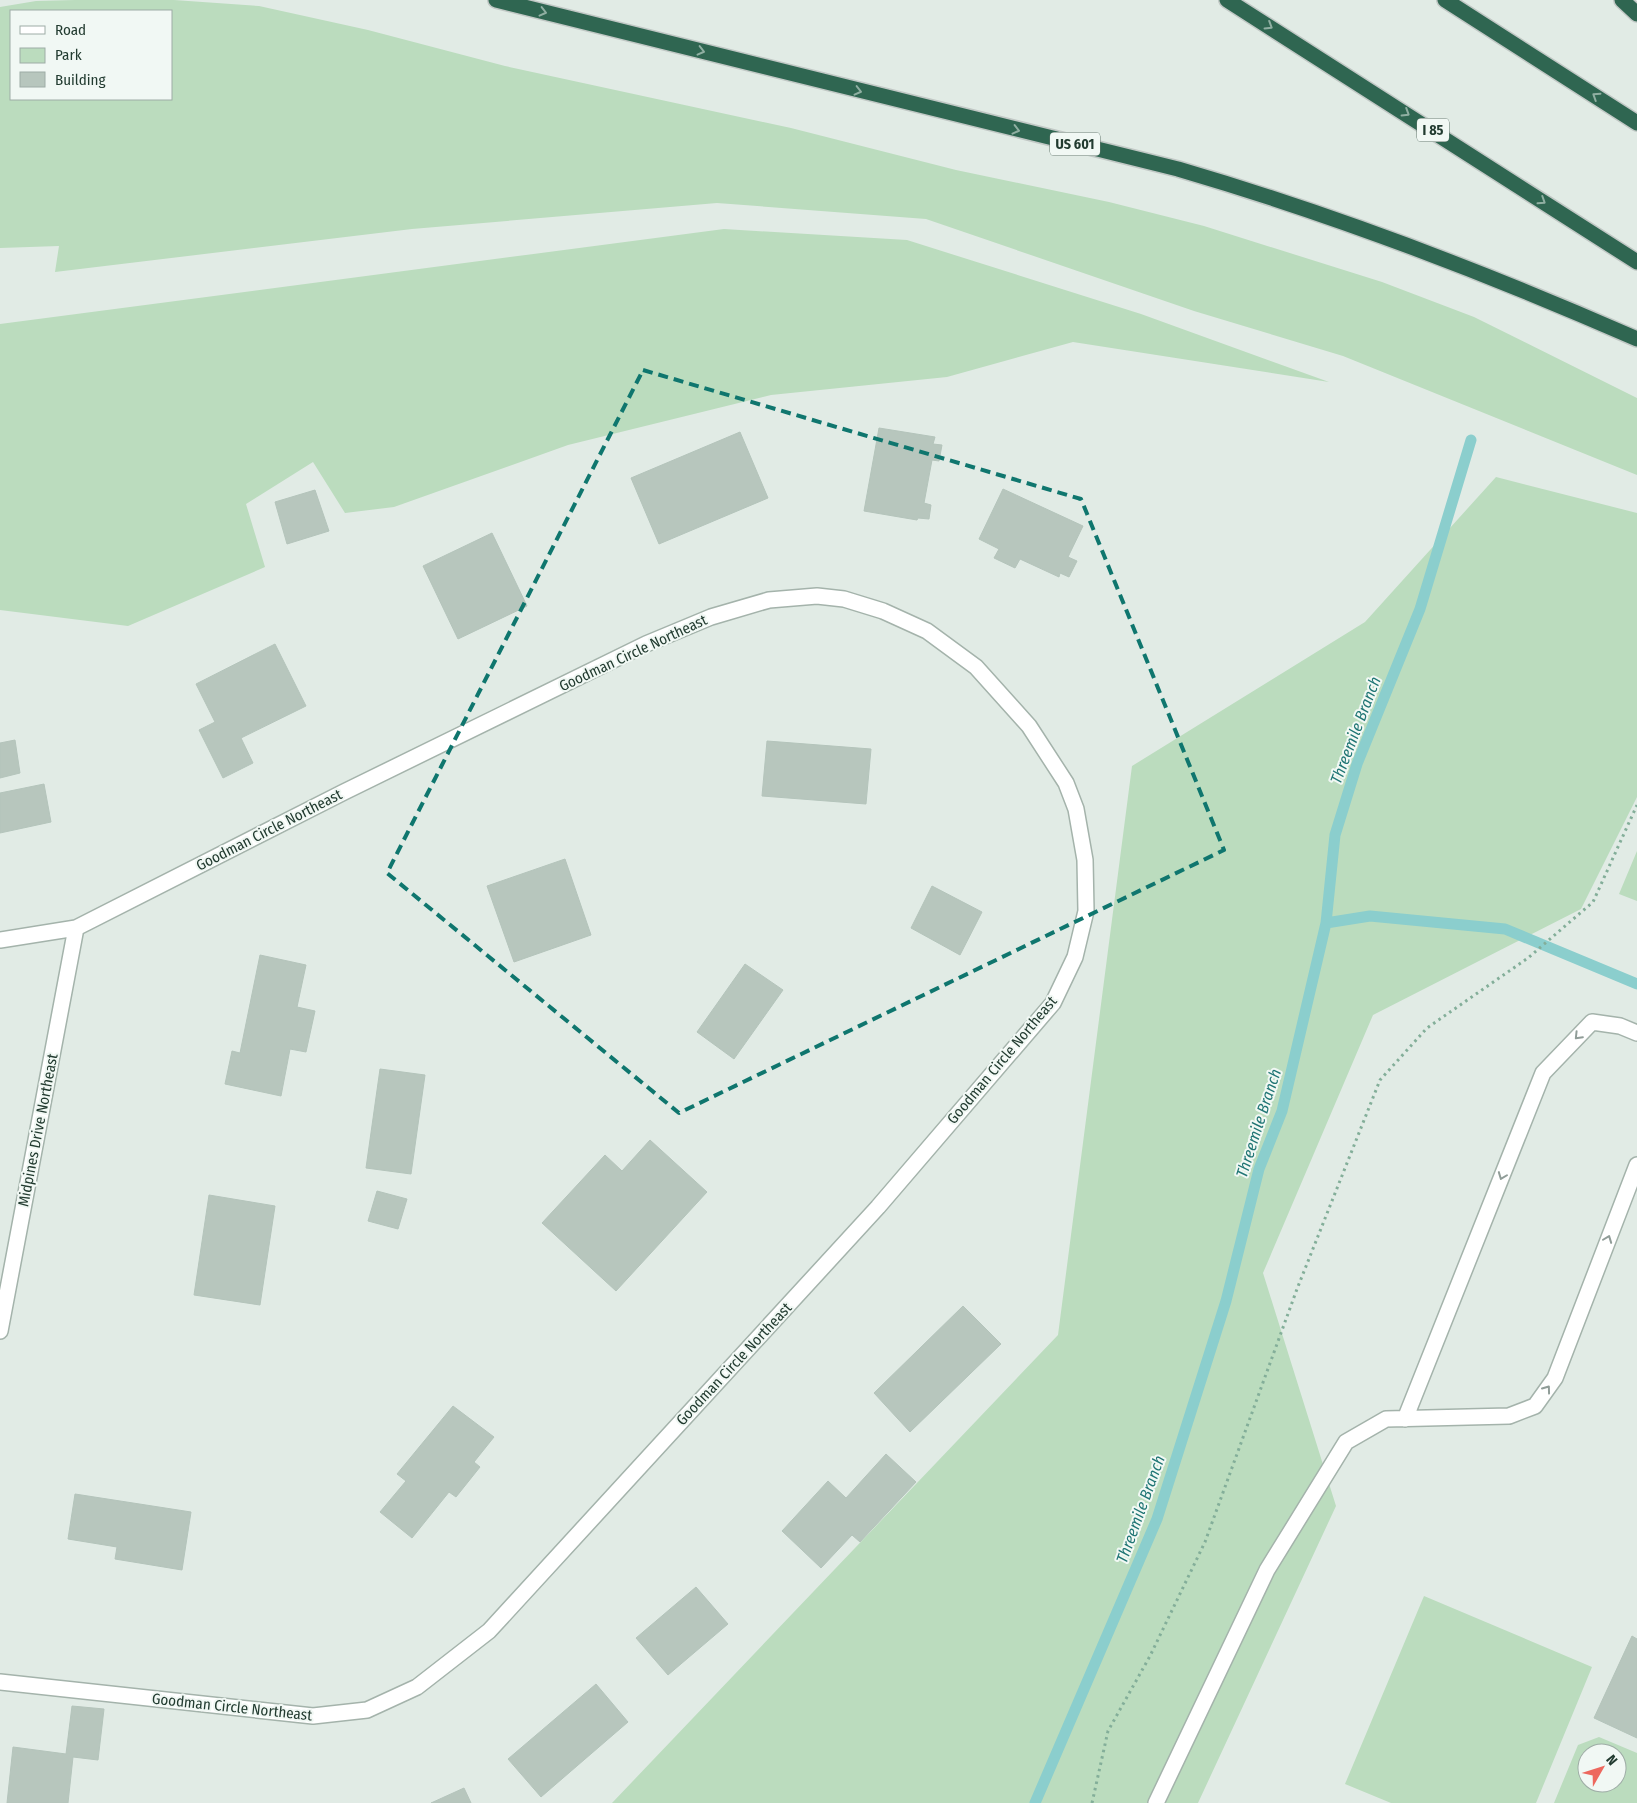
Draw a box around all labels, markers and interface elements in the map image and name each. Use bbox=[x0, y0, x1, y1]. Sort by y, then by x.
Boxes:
one-way arrow bbox=[539, 6, 548, 17]
legend bbox=[10, 10, 172, 100]
one-way arrow bbox=[1263, 20, 1272, 29]
text: Road bbox=[55, 21, 86, 39]
one-way arrow bbox=[696, 45, 705, 56]
text: Park bbox=[55, 46, 82, 64]
text: Building bbox=[55, 71, 106, 89]
one-way arrow bbox=[854, 85, 863, 96]
one-way arrow bbox=[1592, 93, 1601, 103]
one-way arrow bbox=[1400, 107, 1409, 116]
road number: I 85 bbox=[1417, 118, 1449, 142]
one-way arrow bbox=[1012, 124, 1021, 135]
road number: US 601 bbox=[1050, 132, 1100, 156]
one-way arrow bbox=[1537, 195, 1546, 204]
street label: Goodman Circle Northeast bbox=[556, 611, 710, 695]
water label: Threemile Branch bbox=[1326, 674, 1385, 786]
street label: Goodman Circle Northeast bbox=[193, 785, 345, 875]
street label: Goodman Circle Northeast bbox=[943, 992, 1061, 1127]
one-way arrow bbox=[1575, 1030, 1584, 1039]
street label: Midpines Drive Northeast bbox=[14, 1052, 62, 1208]
water label: Threemile Branch bbox=[1232, 1066, 1285, 1180]
one-way arrow bbox=[1498, 1171, 1508, 1180]
one-way arrow bbox=[1602, 1235, 1613, 1244]
street label: Goodman Circle Northeast bbox=[672, 1299, 796, 1429]
one-way arrow bbox=[1541, 1385, 1550, 1395]
water label: Threemile Branch bbox=[1112, 1453, 1169, 1566]
street label: Goodman Circle Northeast bbox=[151, 1690, 313, 1724]
north arrow bbox=[1577, 1743, 1627, 1793]
text: N bbox=[1602, 1752, 1621, 1769]

